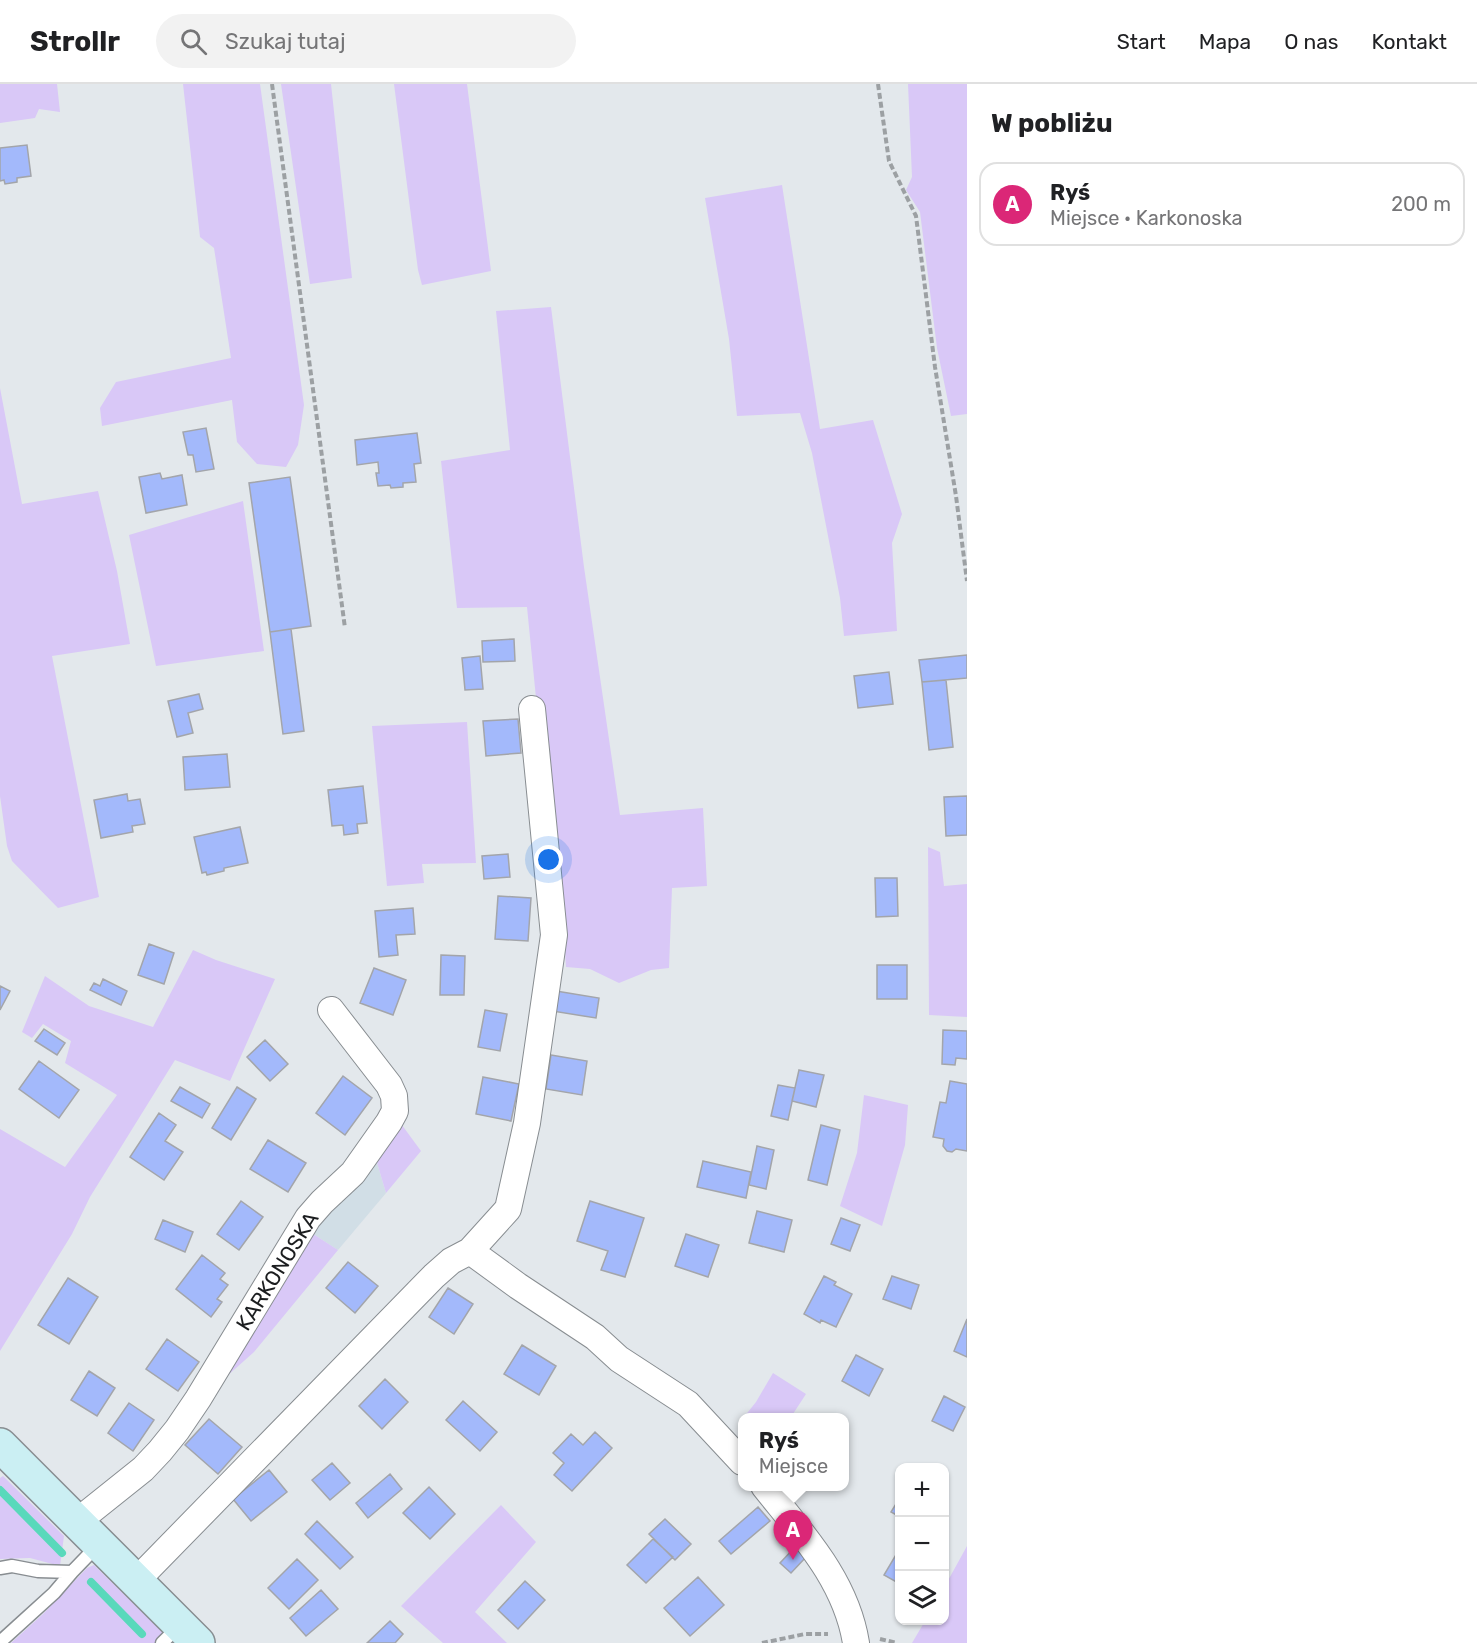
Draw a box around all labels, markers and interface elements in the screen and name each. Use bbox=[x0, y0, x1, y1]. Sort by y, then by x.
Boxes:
search box bbox=[156, 14, 576, 68]
text: Strollr bbox=[30, 25, 120, 58]
icon: search bbox=[177, 25, 210, 58]
text: Szukaj tutaj bbox=[225, 28, 346, 55]
text: Start bbox=[1117, 29, 1166, 54]
text: Mapa bbox=[1199, 29, 1251, 54]
text: O nas bbox=[1284, 29, 1339, 54]
text: Kontakt bbox=[1372, 29, 1447, 54]
text: W pobliżu bbox=[991, 108, 1113, 139]
text: Ryś bbox=[1050, 179, 1090, 206]
text: A bbox=[1005, 192, 1020, 216]
text: 200 m bbox=[1391, 192, 1451, 216]
text: Miejsce · Karkonoska bbox=[1050, 206, 1243, 230]
your location bbox=[534, 845, 563, 874]
street label: KARKONOSKA bbox=[231, 1207, 323, 1335]
popup bbox=[738, 1413, 849, 1491]
text: Ryś bbox=[759, 1427, 799, 1454]
text: Miejsce bbox=[759, 1454, 828, 1478]
map controls bbox=[895, 1463, 949, 1625]
button: + bbox=[895, 1463, 949, 1517]
pin: A bbox=[774, 1510, 812, 1560]
button: − bbox=[895, 1517, 949, 1571]
button: layers bbox=[895, 1571, 949, 1625]

